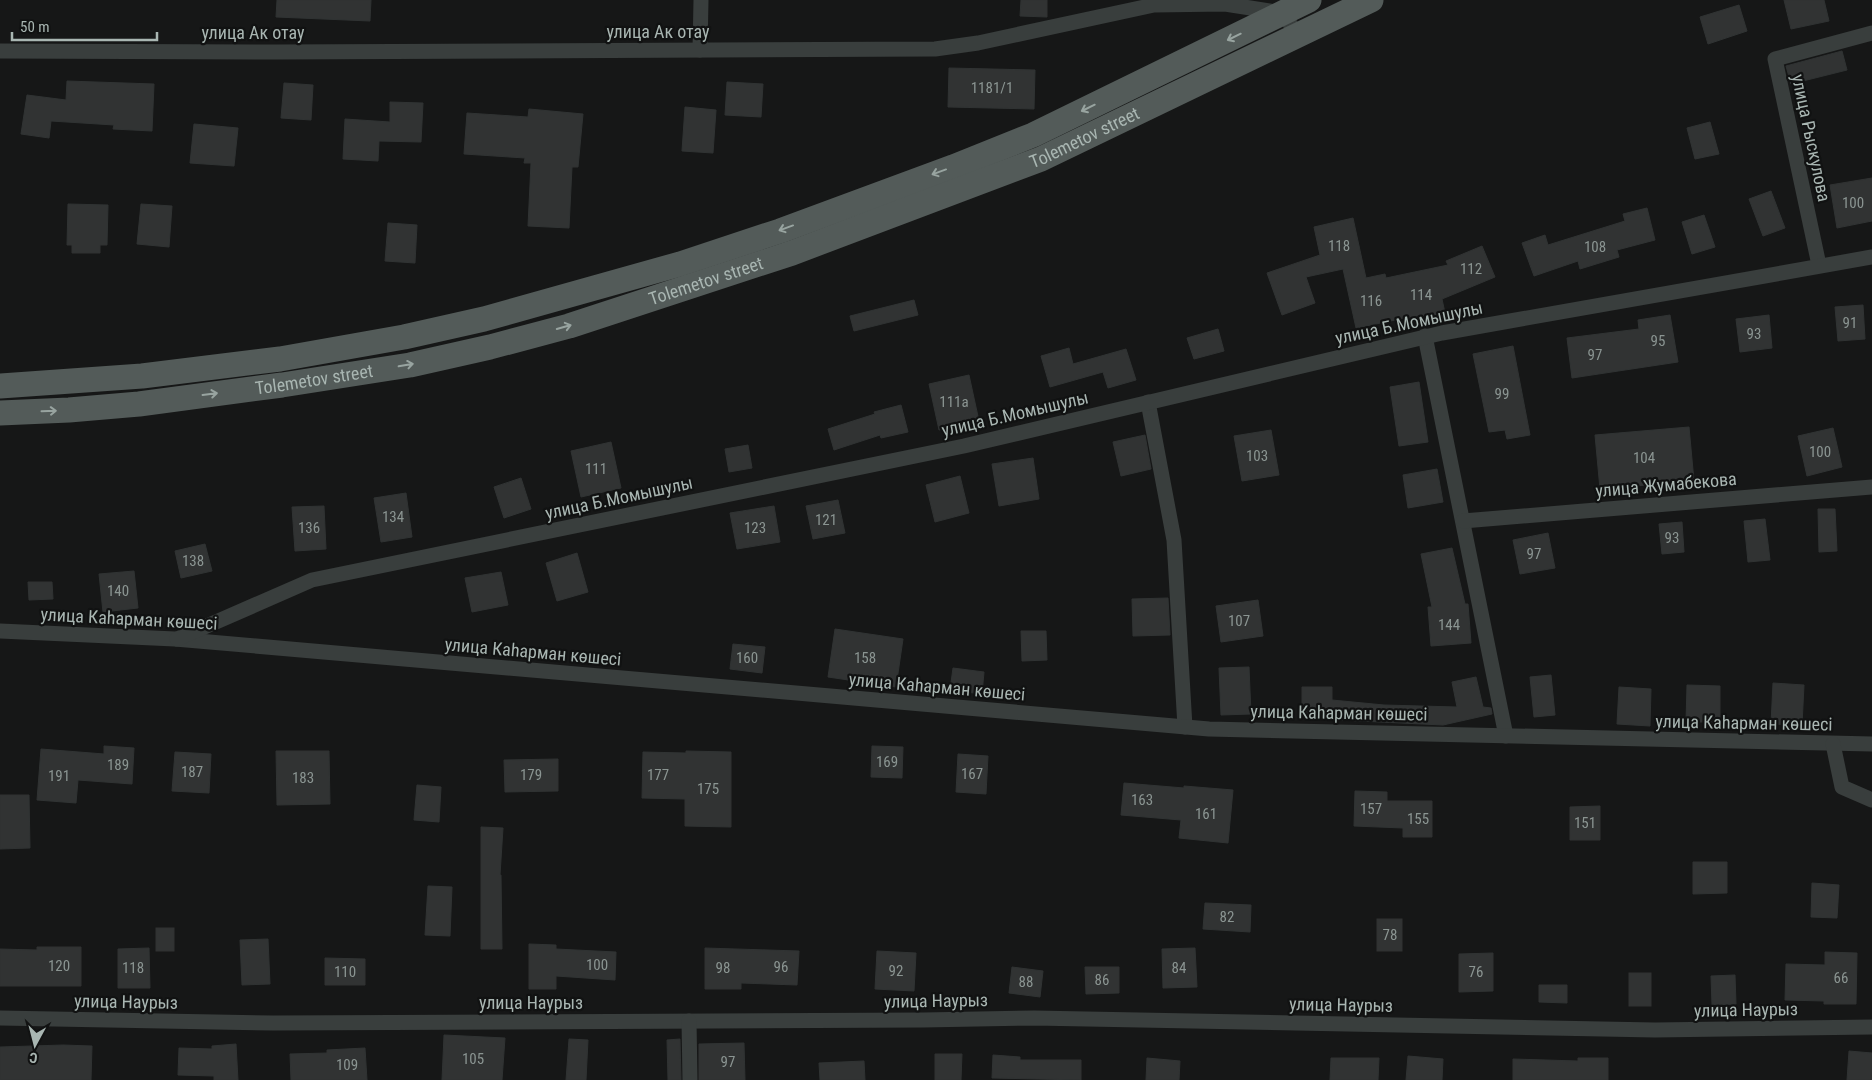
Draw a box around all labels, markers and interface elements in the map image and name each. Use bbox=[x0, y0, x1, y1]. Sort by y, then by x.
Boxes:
scale bar bbox=[12, 10, 158, 42]
text: 50 m bbox=[20, 18, 50, 36]
street label: улица Ак отау bbox=[606, 21, 710, 42]
street label: улица Ак отау bbox=[201, 22, 305, 43]
one-way arrow bbox=[1226, 32, 1241, 42]
street label: улица Рыскулова bbox=[1788, 72, 1835, 204]
house number: 1181/1 bbox=[971, 79, 1013, 97]
street label: Tolemetov street bbox=[1027, 102, 1143, 172]
one-way arrow bbox=[1081, 104, 1096, 113]
one-way arrow bbox=[931, 168, 947, 177]
house number: 100 bbox=[1842, 194, 1864, 212]
one-way arrow bbox=[779, 224, 794, 233]
house number: 118 bbox=[1328, 237, 1350, 255]
house number: 108 bbox=[1584, 238, 1606, 256]
street label: Tolemetov street bbox=[646, 252, 766, 309]
house number: 112 bbox=[1460, 260, 1482, 278]
house number: 114 bbox=[1410, 286, 1432, 304]
house number: 116 bbox=[1360, 292, 1382, 310]
street label: улица Б.Момышулы bbox=[1333, 297, 1484, 348]
house number: 91 bbox=[1843, 314, 1857, 332]
one-way arrow bbox=[555, 322, 571, 332]
house number: 93 bbox=[1747, 325, 1761, 343]
house number: 95 bbox=[1651, 332, 1665, 350]
house number: 97 bbox=[1588, 346, 1602, 364]
street label: Tolemetov street bbox=[254, 360, 374, 398]
one-way arrow bbox=[397, 360, 413, 370]
house number: 99 bbox=[1495, 385, 1509, 403]
street label: улица Б.Момышулы bbox=[939, 386, 1090, 441]
one-way arrow bbox=[202, 389, 218, 399]
house number: 111а bbox=[939, 393, 969, 411]
one-way arrow bbox=[40, 406, 56, 415]
house number: 100 bbox=[1809, 443, 1831, 461]
house number: 103 bbox=[1246, 447, 1268, 465]
house number: 104 bbox=[1633, 449, 1655, 467]
house number: 111 bbox=[585, 460, 607, 478]
street label: улица Жумабекова bbox=[1594, 468, 1737, 501]
street label: улица Б.Момышулы bbox=[543, 472, 694, 523]
house number: 134 bbox=[382, 508, 404, 526]
house number: 121 bbox=[815, 511, 837, 529]
house number: 136 bbox=[298, 519, 320, 537]
house number: 123 bbox=[744, 519, 766, 537]
house number: 93 bbox=[1665, 529, 1679, 547]
house number: 97 bbox=[1527, 545, 1541, 563]
house number: 138 bbox=[182, 552, 204, 570]
house number: 140 bbox=[107, 582, 129, 600]
street label: улица Каһарман көшесі bbox=[40, 603, 218, 634]
house number: 107 bbox=[1228, 612, 1250, 630]
house number: 144 bbox=[1438, 616, 1460, 634]
street label: улица Каһарман көшесі bbox=[444, 633, 622, 670]
house number: 160 bbox=[736, 649, 758, 667]
house number: 158 bbox=[854, 649, 876, 667]
street label: улица Каһарман көшесі bbox=[848, 668, 1026, 705]
street label: улица Каһарман көшесі bbox=[1250, 700, 1428, 725]
street label: улица Каһарман көшесі bbox=[1655, 710, 1833, 735]
house number: 169 bbox=[876, 753, 898, 771]
house number: 189 bbox=[107, 756, 129, 774]
house number: 187 bbox=[181, 763, 203, 781]
house number: 167 bbox=[961, 765, 983, 783]
house number: 179 bbox=[520, 766, 542, 784]
house number: 177 bbox=[647, 766, 669, 784]
house number: 191 bbox=[48, 767, 70, 785]
house number: 183 bbox=[292, 769, 314, 787]
house number: 175 bbox=[697, 780, 719, 798]
house number: 163 bbox=[1131, 791, 1153, 809]
house number: 157 bbox=[1360, 800, 1382, 818]
house number: 161 bbox=[1195, 805, 1217, 823]
house number: 155 bbox=[1407, 810, 1429, 828]
house number: 151 bbox=[1574, 814, 1596, 832]
house number: 82 bbox=[1220, 908, 1234, 926]
house number: 78 bbox=[1383, 926, 1397, 944]
house number: 100 bbox=[586, 956, 608, 974]
house number: 120 bbox=[48, 957, 70, 975]
house number: 96 bbox=[774, 958, 788, 976]
house number: 118 bbox=[122, 959, 144, 977]
house number: 98 bbox=[716, 959, 730, 977]
house number: 84 bbox=[1172, 959, 1186, 977]
house number: 92 bbox=[889, 962, 903, 980]
house number: 110 bbox=[334, 963, 356, 981]
house number: 76 bbox=[1469, 963, 1483, 981]
house number: 66 bbox=[1834, 969, 1848, 987]
house number: 86 bbox=[1095, 971, 1109, 989]
house number: 88 bbox=[1019, 973, 1033, 991]
street label: улица Наурыз bbox=[884, 989, 988, 1012]
street label: улица Наурыз bbox=[74, 990, 178, 1013]
street label: улица Наурыз bbox=[479, 992, 583, 1013]
street label: улица Наурыз bbox=[1289, 993, 1393, 1016]
street label: улица Наурыз bbox=[1694, 998, 1798, 1021]
north arrow bbox=[10, 1020, 60, 1070]
text: С bbox=[28, 1049, 38, 1066]
house number: 105 bbox=[462, 1050, 484, 1068]
house number: 97 bbox=[721, 1053, 735, 1071]
house number: 109 bbox=[336, 1056, 358, 1074]

